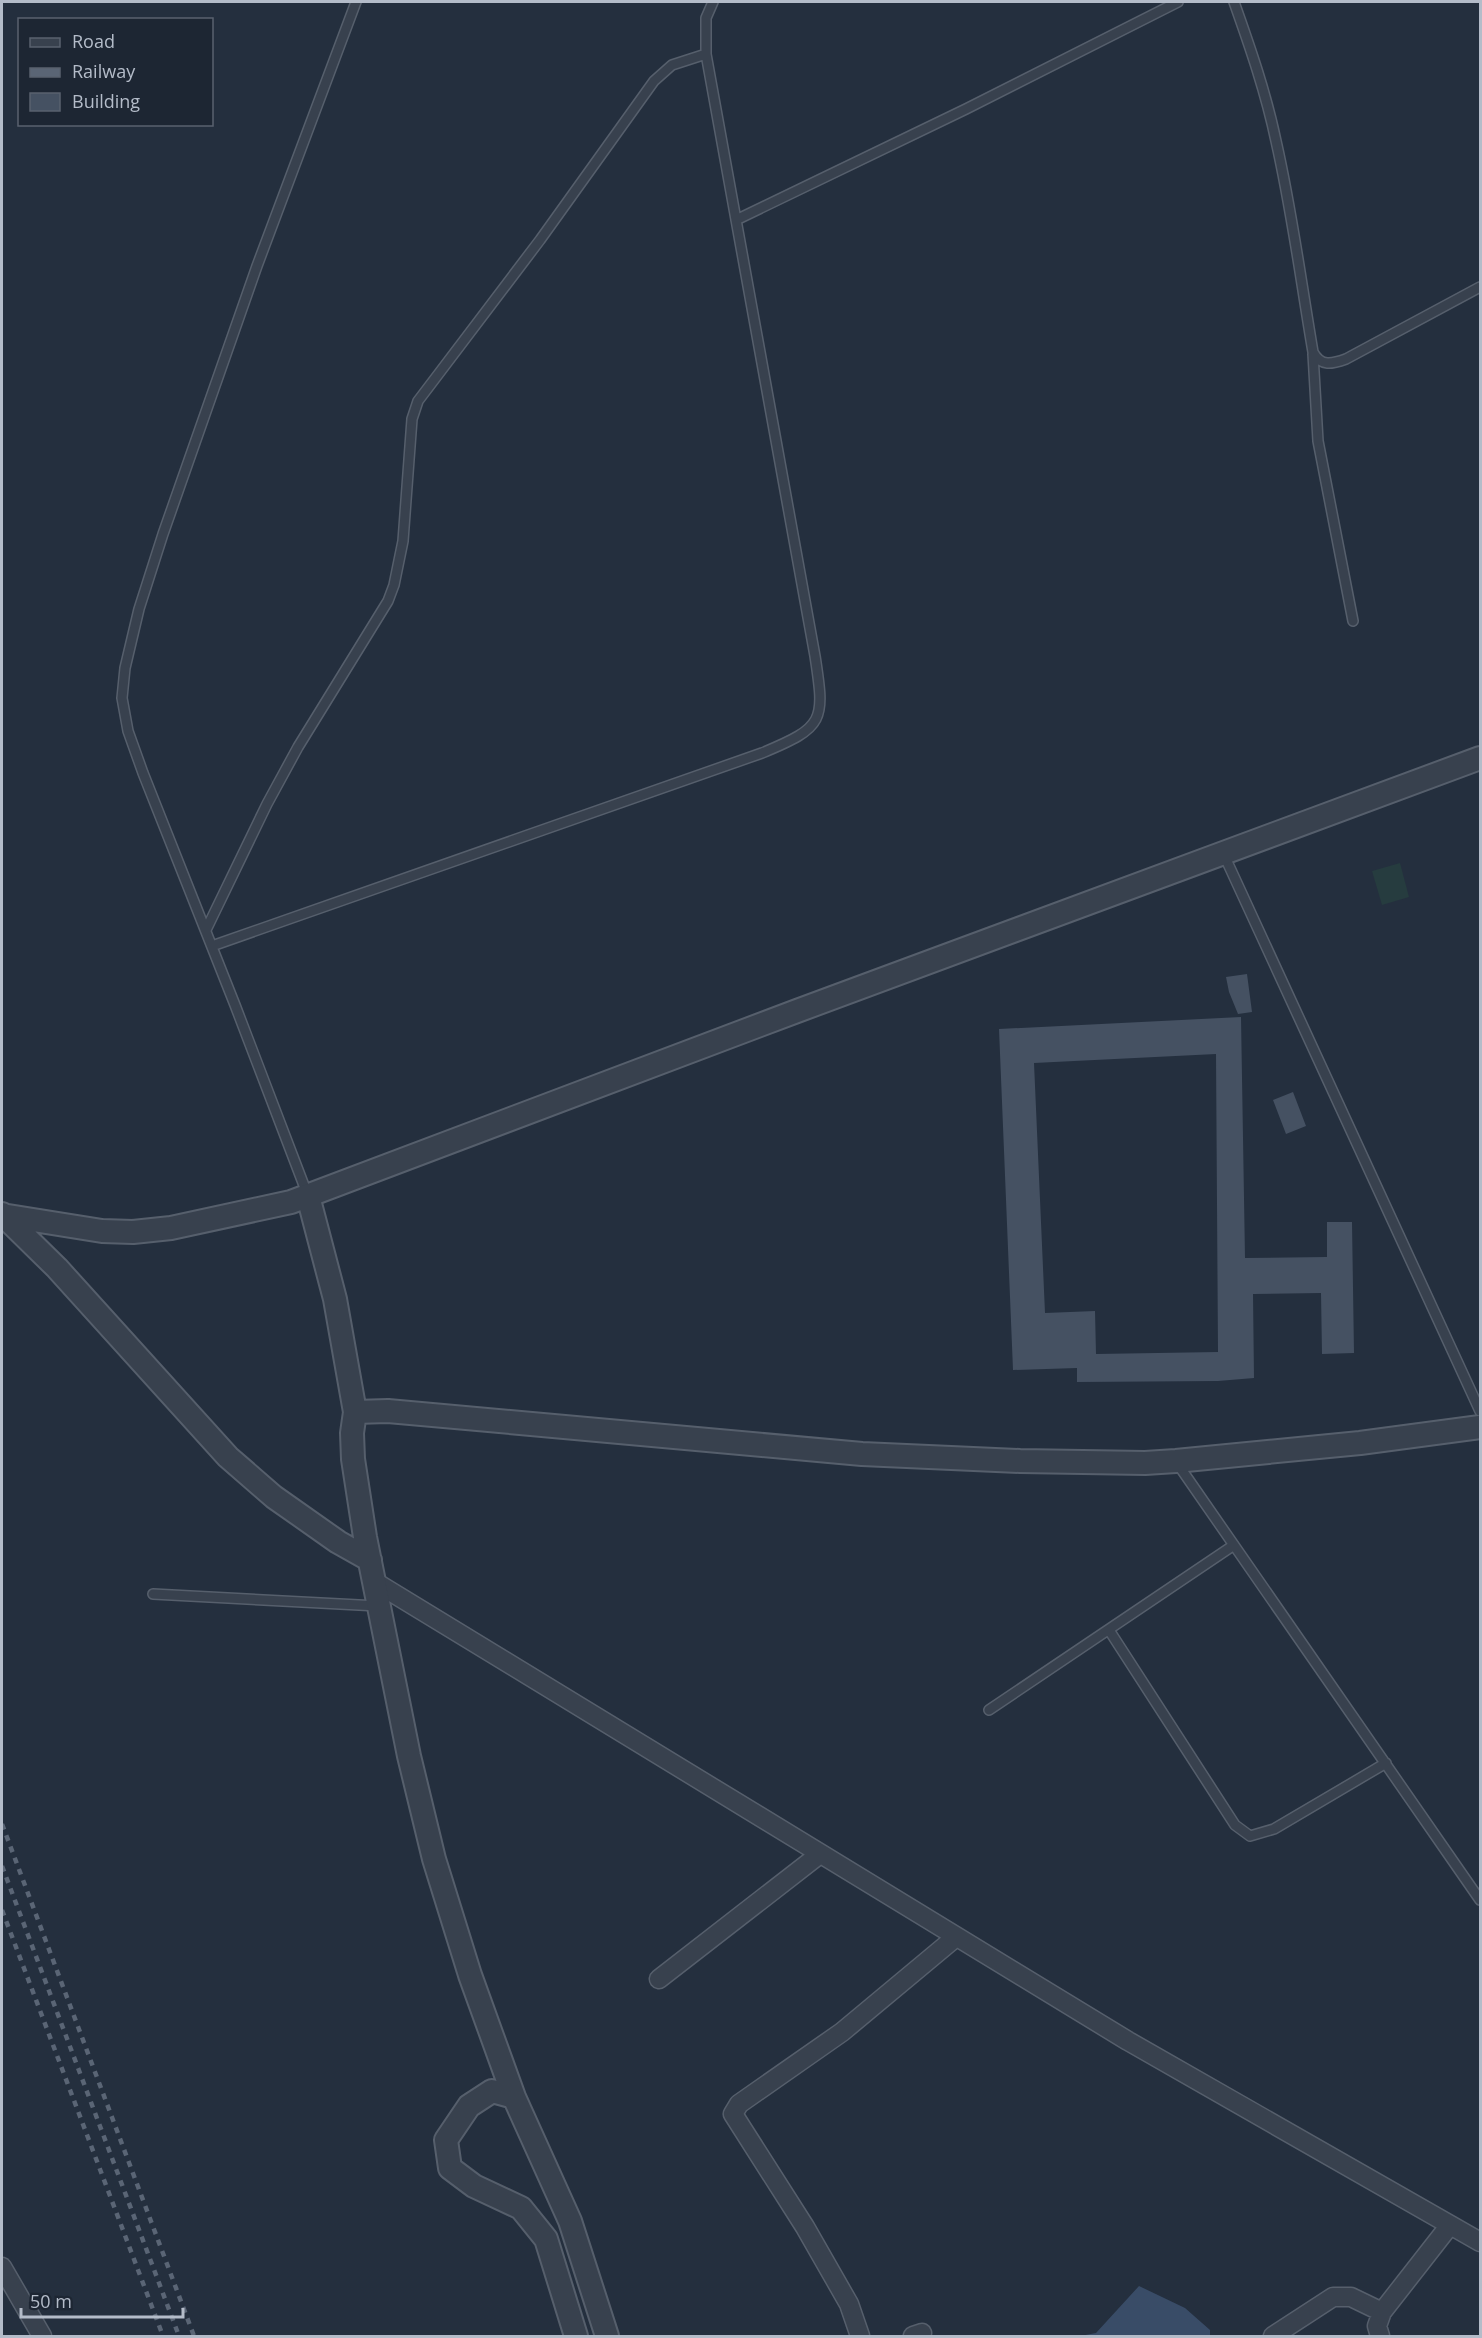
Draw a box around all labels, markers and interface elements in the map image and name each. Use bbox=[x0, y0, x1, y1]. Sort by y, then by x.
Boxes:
legend bbox=[18, 18, 213, 126]
text: Road bbox=[72, 29, 115, 53]
text: Railway bbox=[72, 59, 136, 83]
text: Building bbox=[72, 89, 140, 113]
scale bar bbox=[21, 2281, 183, 2319]
text: 50 m bbox=[30, 2289, 72, 2313]

